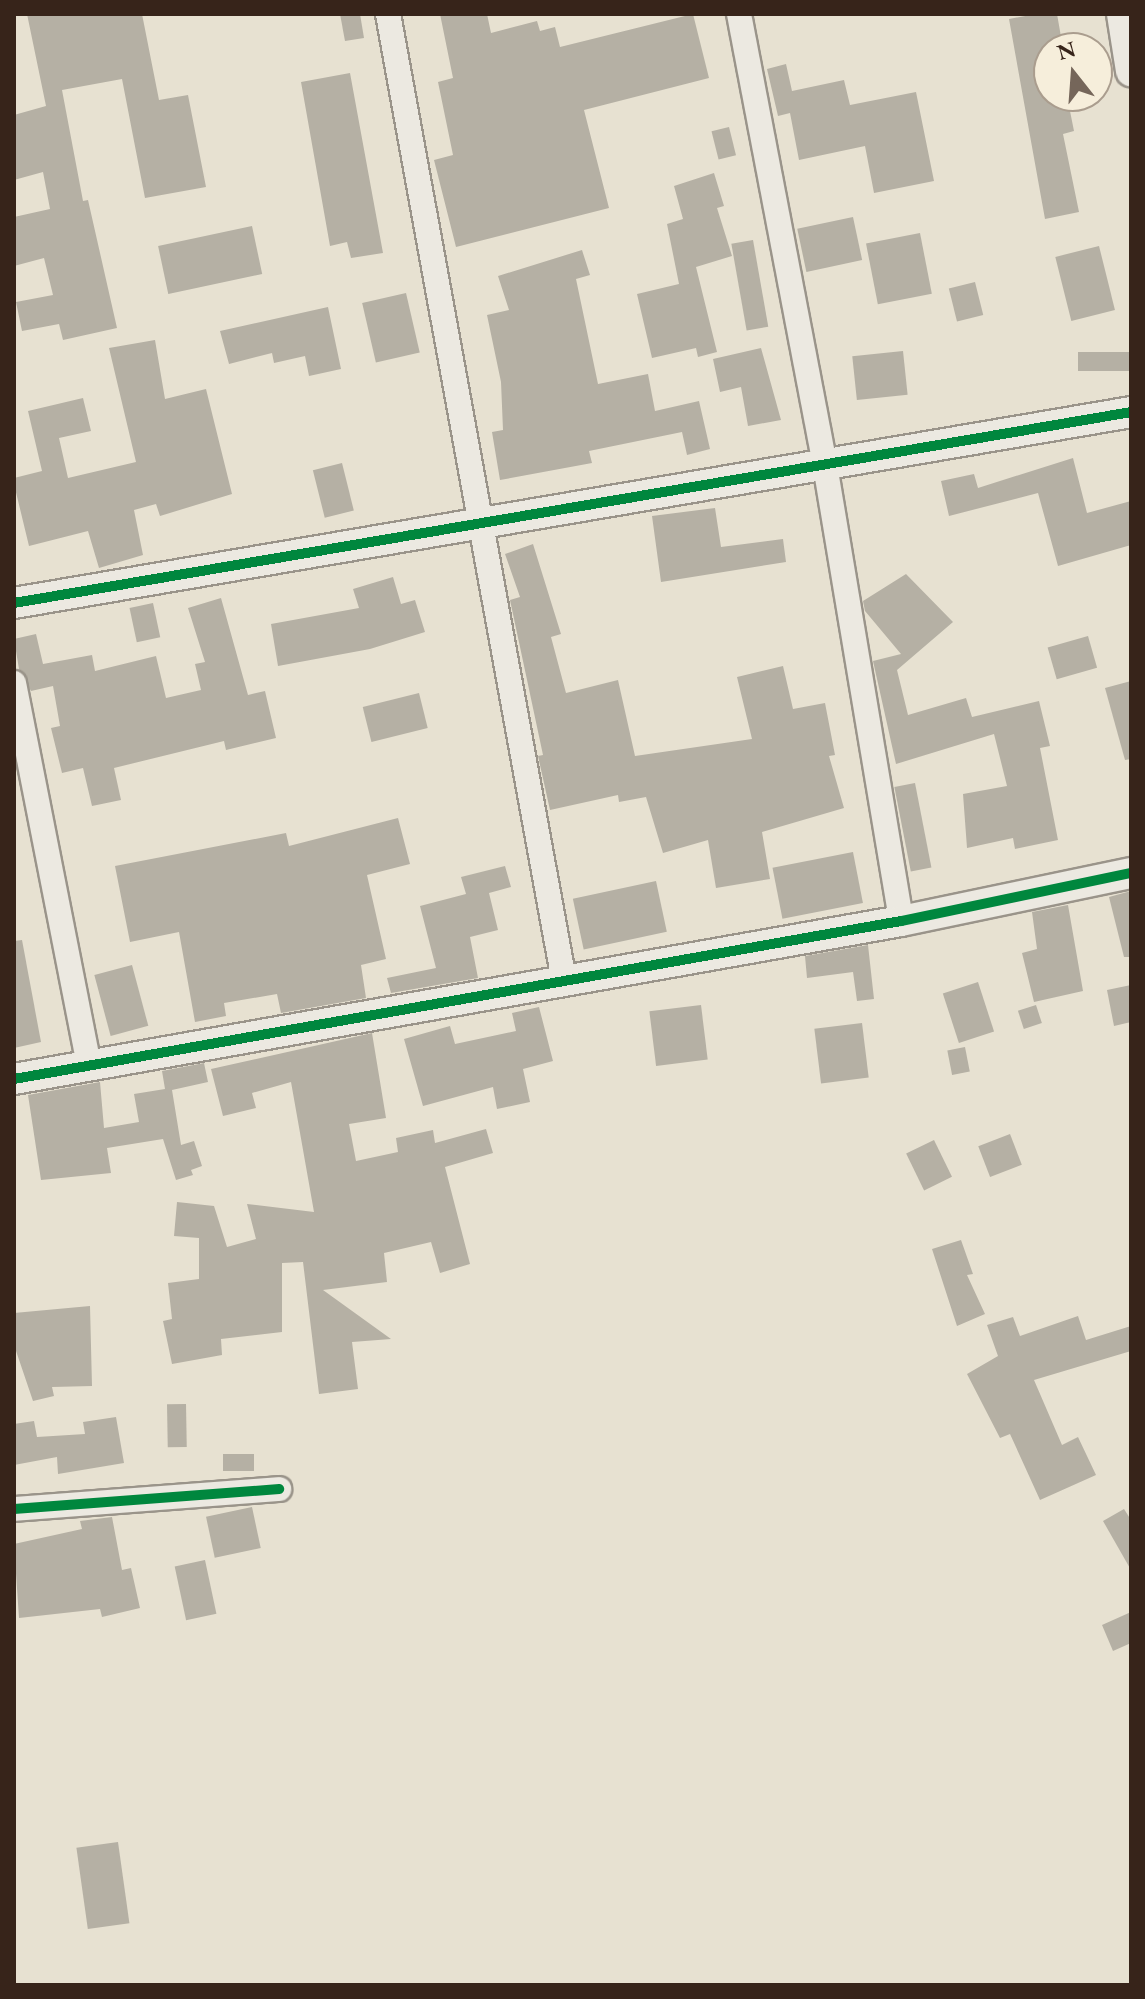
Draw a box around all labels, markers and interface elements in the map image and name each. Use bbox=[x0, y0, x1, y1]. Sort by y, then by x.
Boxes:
north arrow bbox=[1033, 32, 1113, 112]
text: N bbox=[1054, 34, 1079, 67]

